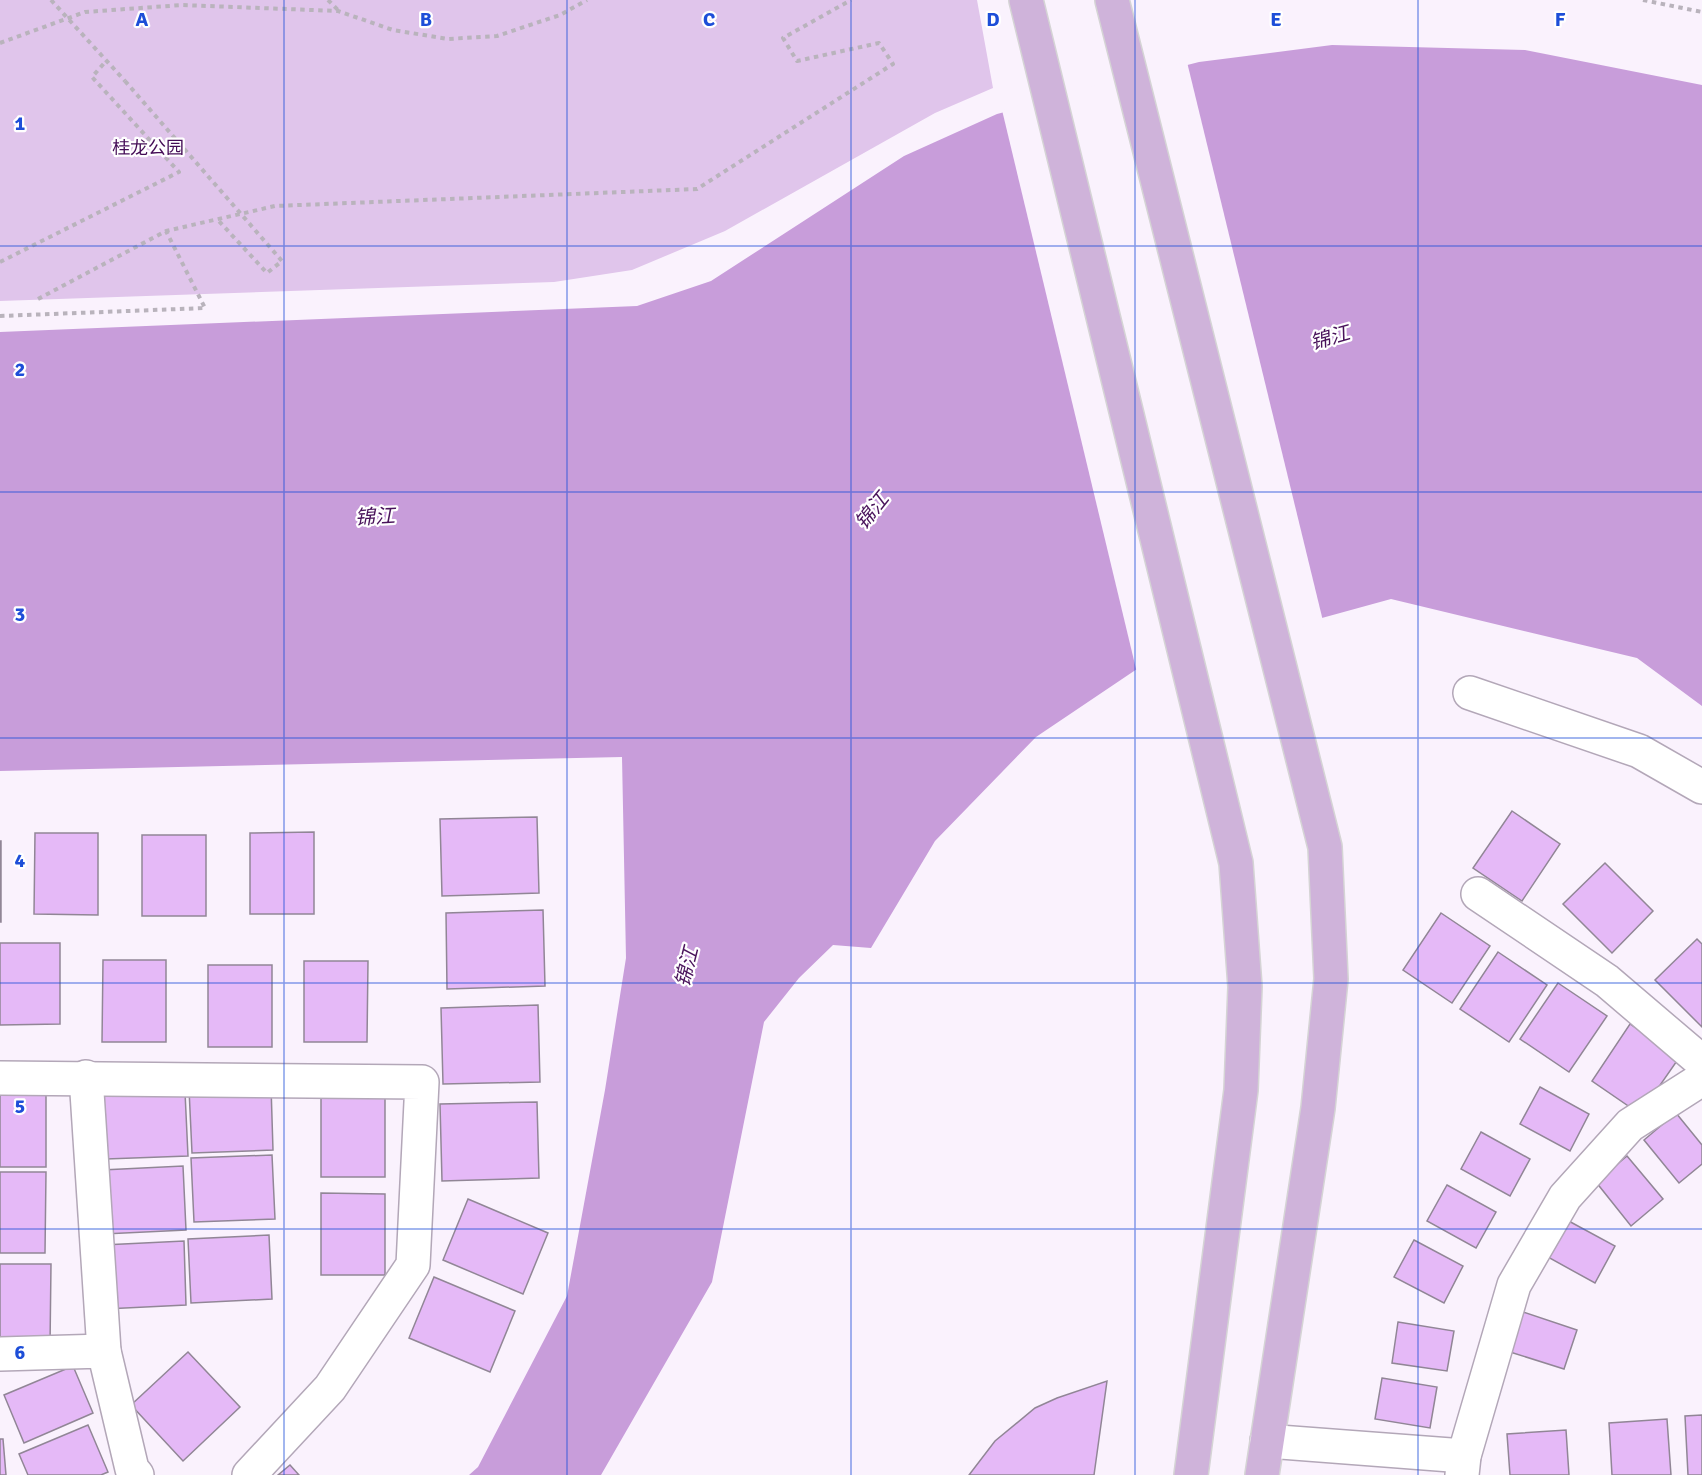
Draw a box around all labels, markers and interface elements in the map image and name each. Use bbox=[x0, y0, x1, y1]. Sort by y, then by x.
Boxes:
text: A bbox=[136, 7, 149, 32]
text: B bbox=[420, 7, 432, 32]
text: C bbox=[703, 7, 715, 32]
text: D bbox=[986, 7, 1000, 32]
text: E bbox=[1270, 7, 1282, 32]
text: F bbox=[1555, 7, 1566, 32]
text: 1 bbox=[15, 111, 26, 136]
park label: 桂龙公园 bbox=[112, 137, 184, 159]
water label: 锦江 bbox=[1307, 320, 1355, 356]
text: 2 bbox=[15, 357, 25, 382]
water label: 锦江 bbox=[850, 486, 896, 534]
water label: 锦江 bbox=[354, 503, 398, 531]
text: 3 bbox=[15, 602, 25, 627]
text: 4 bbox=[15, 848, 26, 873]
water label: 锦江 bbox=[670, 943, 704, 989]
text: 5 bbox=[15, 1094, 25, 1119]
text: 6 bbox=[15, 1340, 26, 1365]

